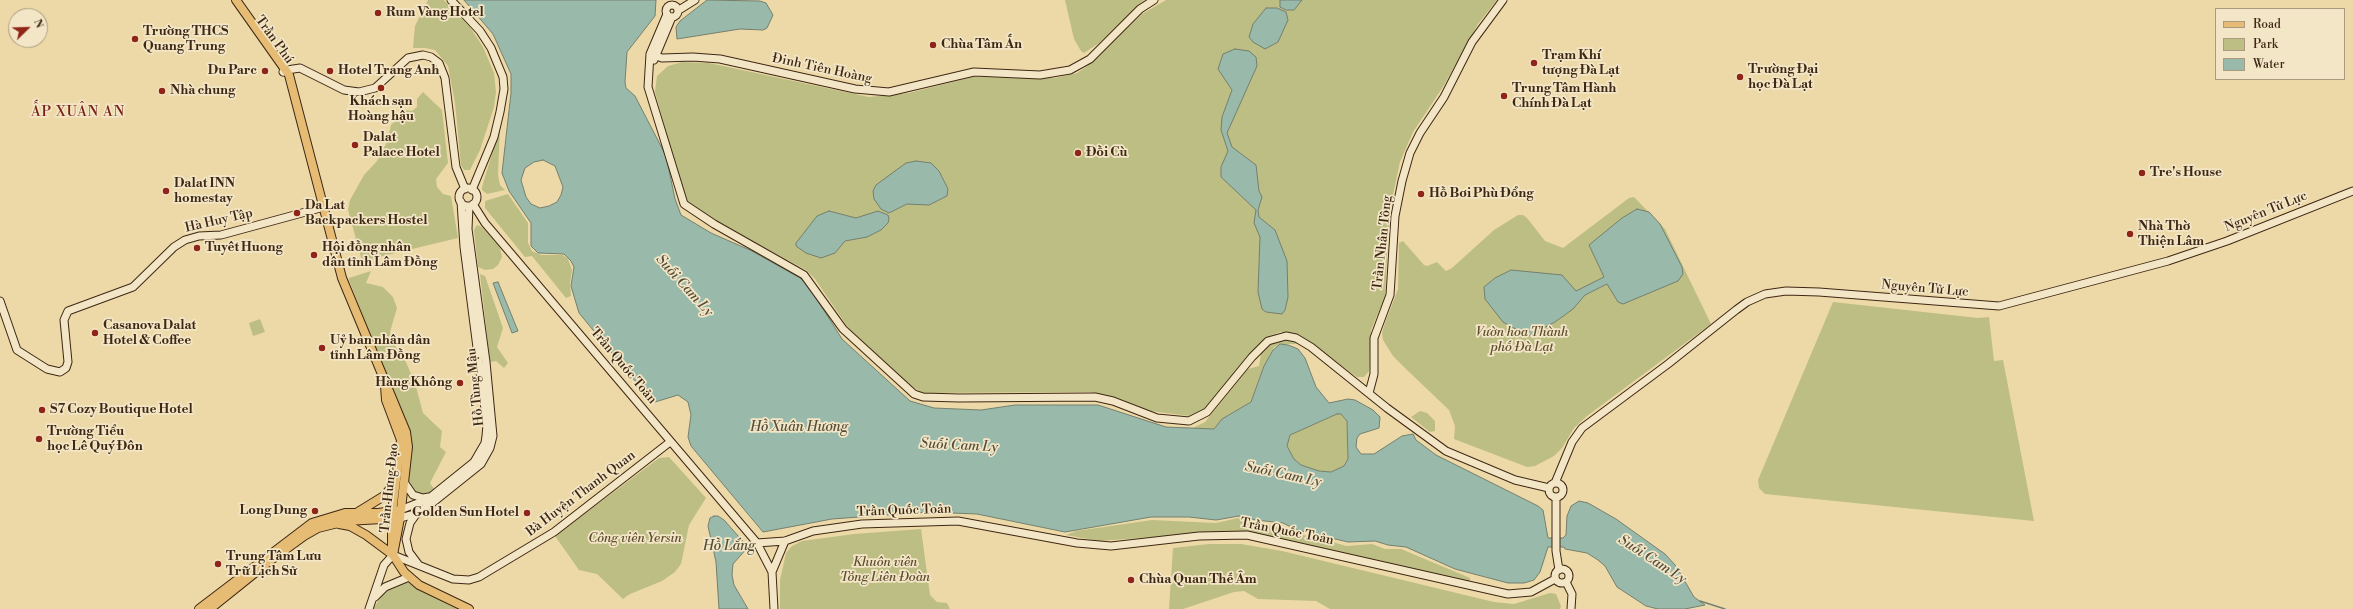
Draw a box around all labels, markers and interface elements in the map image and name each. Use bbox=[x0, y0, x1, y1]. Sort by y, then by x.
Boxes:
place label: Rum Vàng Hotel bbox=[386, 5, 484, 21]
north arrow bbox=[8, 8, 48, 48]
marker: Rum Vàng Hotel bbox=[373, 8, 383, 18]
legend bbox=[2215, 8, 2345, 80]
street label: Trần Phú bbox=[251, 13, 297, 67]
text: N bbox=[30, 17, 46, 30]
text: Road bbox=[2253, 17, 2281, 32]
place label: Trường THCS Quang Trung bbox=[143, 24, 229, 55]
marker: Trường THCS Quang Trung bbox=[130, 34, 140, 44]
place label: Chùa Tâm Ấn bbox=[941, 37, 1022, 53]
text: Park bbox=[2253, 37, 2278, 52]
marker: Chùa Tâm Ấn bbox=[928, 40, 938, 50]
place label: Trạm Khí tượng Đà Lạt bbox=[1542, 48, 1620, 79]
street label: Đinh Tiên Hoàng bbox=[771, 51, 873, 87]
text: Water bbox=[2253, 57, 2285, 72]
marker: Trạm Khí tượng Đà Lạt bbox=[1529, 58, 1539, 68]
place label: Trường Đại học Đà Lạt bbox=[1748, 62, 1818, 93]
place label: Du Parc bbox=[208, 63, 257, 79]
place label: Hotel Trang Anh bbox=[338, 63, 439, 79]
marker: Du Parc bbox=[260, 66, 270, 76]
marker: Hotel Trang Anh bbox=[325, 66, 335, 76]
marker: Trường Đại học Đà Lạt bbox=[1735, 72, 1745, 82]
place label: Trung Tâm Hành Chính Đà Lạt bbox=[1512, 81, 1616, 112]
place label: Nhà chung bbox=[170, 83, 235, 99]
marker: Khách sạn Hoàng hậu bbox=[376, 83, 386, 93]
marker: Nhà chung bbox=[157, 86, 167, 96]
marker: Trung Tâm Hành Chính Đà Lạt bbox=[1499, 91, 1509, 101]
place label: Khách sạn Hoàng hậu bbox=[348, 94, 414, 125]
district label: ẤP XUÂN AN bbox=[31, 105, 125, 121]
place label: Dalat Palace Hotel bbox=[363, 130, 440, 161]
marker: Dalat Palace Hotel bbox=[350, 140, 360, 150]
place label: Đồi Cù bbox=[1086, 145, 1127, 161]
marker: Đồi Cù bbox=[1073, 148, 1083, 158]
place label: Tre's House bbox=[2150, 165, 2222, 181]
marker: Tre's House bbox=[2137, 168, 2147, 178]
place label: Dalat INN homestay bbox=[174, 176, 235, 207]
marker: Dalat INN homestay bbox=[161, 186, 171, 196]
place label: Hồ Bơi Phù Đổng bbox=[1429, 186, 1534, 202]
street label: Nguyên Tử Lực bbox=[2222, 188, 2310, 236]
marker: Hồ Bơi Phù Đổng bbox=[1416, 189, 1426, 199]
street label: Trần Nhân Tông bbox=[1370, 195, 1396, 291]
place label: Da Lat Backpackers Hostel bbox=[305, 198, 427, 229]
street label: Hà Huy Tập bbox=[184, 206, 254, 236]
marker: Da Lat Backpackers Hostel bbox=[292, 208, 302, 218]
place label: Nhà Thờ Thiện Lâm bbox=[2138, 219, 2204, 250]
marker: Nhà Thờ Thiện Lâm bbox=[2125, 229, 2135, 239]
place label: Tuyêt Huong bbox=[205, 240, 283, 256]
place label: Hội đồng nhân dân tỉnh Lâm Đồng bbox=[322, 240, 437, 271]
marker: Tuyêt Huong bbox=[192, 243, 202, 253]
marker: Hội đồng nhân dân tỉnh Lâm Đồng bbox=[309, 250, 319, 260]
water label: Suối Cam Ly bbox=[652, 251, 716, 321]
street label: Nguyên Tử Lực bbox=[1881, 277, 1969, 301]
place label: Casanova Dalat Hotel & Coffee bbox=[103, 318, 196, 349]
street label: Trần Quốc Toản bbox=[587, 325, 659, 407]
park label: Vườn hoa Thành phố Đà Lạt bbox=[1476, 325, 1568, 356]
marker: Casanova Dalat Hotel & Coffee bbox=[90, 328, 100, 338]
place label: Uỷ ban nhân dân tỉnh Lâm Đồng bbox=[330, 333, 430, 364]
marker: Uỷ ban nhân dân tỉnh Lâm Đồng bbox=[317, 343, 327, 353]
street label: Hồ Tùng Mậu bbox=[464, 347, 488, 427]
place label: Hàng Không bbox=[375, 375, 452, 391]
marker: Hàng Không bbox=[455, 378, 465, 388]
place label: S7 Cozy Boutique Hotel bbox=[50, 402, 193, 418]
marker: S7 Cozy Boutique Hotel bbox=[37, 405, 47, 415]
water label: Hồ Xuân Hương bbox=[750, 420, 848, 436]
place label: Trường Tiểu học Lê Quý Đôn bbox=[47, 424, 143, 455]
marker: Trường Tiểu học Lê Quý Đôn bbox=[34, 434, 44, 444]
water label: Suối Cam Ly bbox=[920, 436, 998, 456]
street label: Trần Hưng Đạo bbox=[378, 442, 402, 534]
street label: Bà Huyện Thanh Quan bbox=[523, 448, 639, 540]
water label: Suối Cam Ly bbox=[1243, 459, 1323, 491]
street label: Trần Quốc Toản bbox=[856, 502, 952, 520]
place label: Long Dung bbox=[239, 503, 307, 519]
place label: Golden Sun Hotel bbox=[412, 505, 519, 521]
marker: Long Dung bbox=[310, 506, 320, 516]
marker: Golden Sun Hotel bbox=[522, 508, 532, 518]
street label: Trần Quốc Toản bbox=[1239, 515, 1335, 549]
park label: Công viên Yersin bbox=[588, 531, 682, 547]
water label: Suối Cam Ly bbox=[1615, 532, 1689, 588]
water label: Hồ Lắng bbox=[703, 539, 755, 555]
place label: Trung Tâm Lưu Trữ Lịch Sử bbox=[226, 549, 321, 580]
park label: Khuôn viên Tổng Liên Đoàn bbox=[840, 555, 930, 586]
marker: Trung Tâm Lưu Trữ Lịch Sử bbox=[213, 559, 223, 569]
place label: Chùa Quan Thế Âm bbox=[1139, 572, 1257, 588]
marker: Chùa Quan Thế Âm bbox=[1126, 575, 1136, 585]

